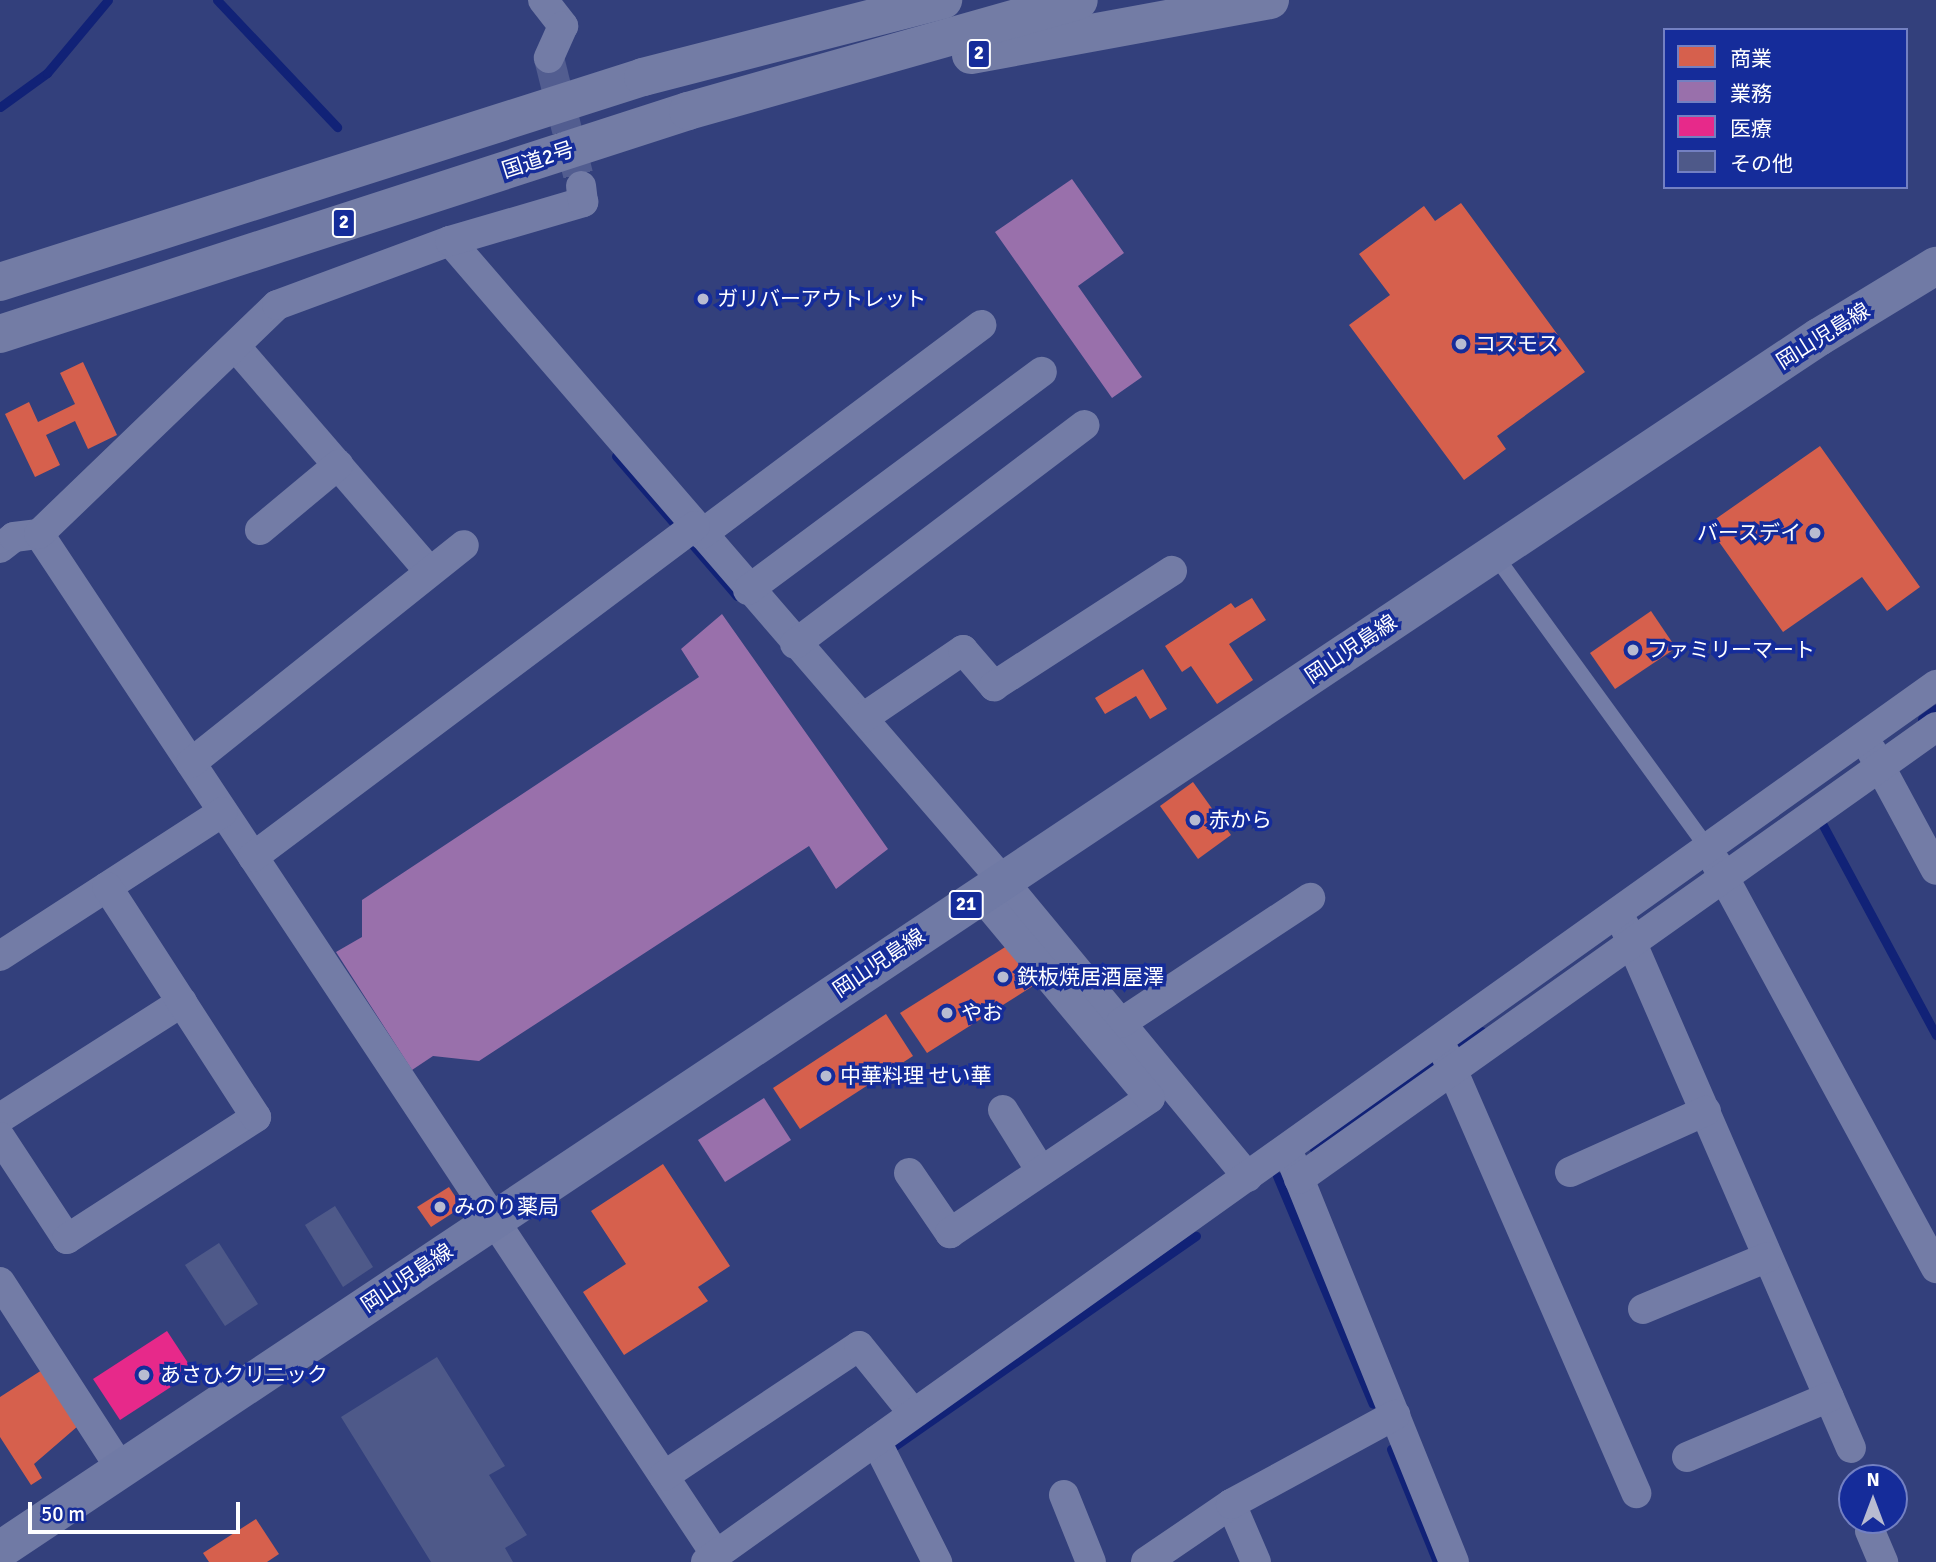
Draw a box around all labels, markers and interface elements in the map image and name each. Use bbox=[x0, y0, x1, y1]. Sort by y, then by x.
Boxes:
legend bbox=[1663, 28, 1908, 189]
road number: 2 bbox=[967, 38, 991, 70]
text: 商業 bbox=[1730, 46, 1772, 72]
text: 業務 bbox=[1730, 81, 1772, 107]
text: 医療 bbox=[1730, 116, 1772, 142]
street label: 国道2号 bbox=[499, 137, 577, 183]
text: その他 bbox=[1730, 151, 1793, 177]
road number: 2 bbox=[332, 208, 356, 238]
place label: ガリバーアウトレット bbox=[717, 286, 927, 312]
marker: ガリバーアウトレット bbox=[695, 291, 711, 307]
street label: 岡山児島線 bbox=[1772, 297, 1874, 375]
place label: コスモス bbox=[1475, 331, 1559, 357]
marker: コスモス bbox=[1453, 336, 1469, 352]
place label: バースデイ bbox=[1696, 520, 1801, 546]
marker: バースデイ bbox=[1807, 525, 1823, 541]
street label: 岡山児島線 bbox=[1300, 609, 1402, 689]
place label: ファミリーマート bbox=[1647, 637, 1815, 663]
marker: ファミリーマート bbox=[1625, 642, 1641, 658]
place label: 赤から bbox=[1209, 807, 1272, 833]
marker: 赤から bbox=[1187, 812, 1203, 828]
road number: 21 bbox=[948, 890, 984, 920]
street label: 岡山児島線 bbox=[828, 923, 930, 1003]
place label: 鉄板焼居酒屋澤 bbox=[1017, 964, 1164, 990]
marker: 鉄板焼居酒屋澤 bbox=[995, 969, 1011, 985]
place label: やお bbox=[961, 1000, 1003, 1026]
marker: やお bbox=[939, 1005, 955, 1021]
place label: 中華料理 せい華 bbox=[840, 1063, 992, 1089]
marker: 中華料理 せい華 bbox=[818, 1068, 834, 1084]
place label: みのり薬局 bbox=[454, 1194, 559, 1220]
marker: みのり薬局 bbox=[432, 1199, 448, 1215]
street label: 岡山児島線 bbox=[356, 1238, 458, 1318]
place label: あさひクリニック bbox=[160, 1362, 328, 1388]
marker: あさひクリニック bbox=[134, 1365, 154, 1385]
north arrow bbox=[1838, 1464, 1908, 1534]
text: N bbox=[1866, 1468, 1880, 1492]
scale bar bbox=[32, 1488, 243, 1532]
text: 50 m bbox=[41, 1501, 85, 1527]

